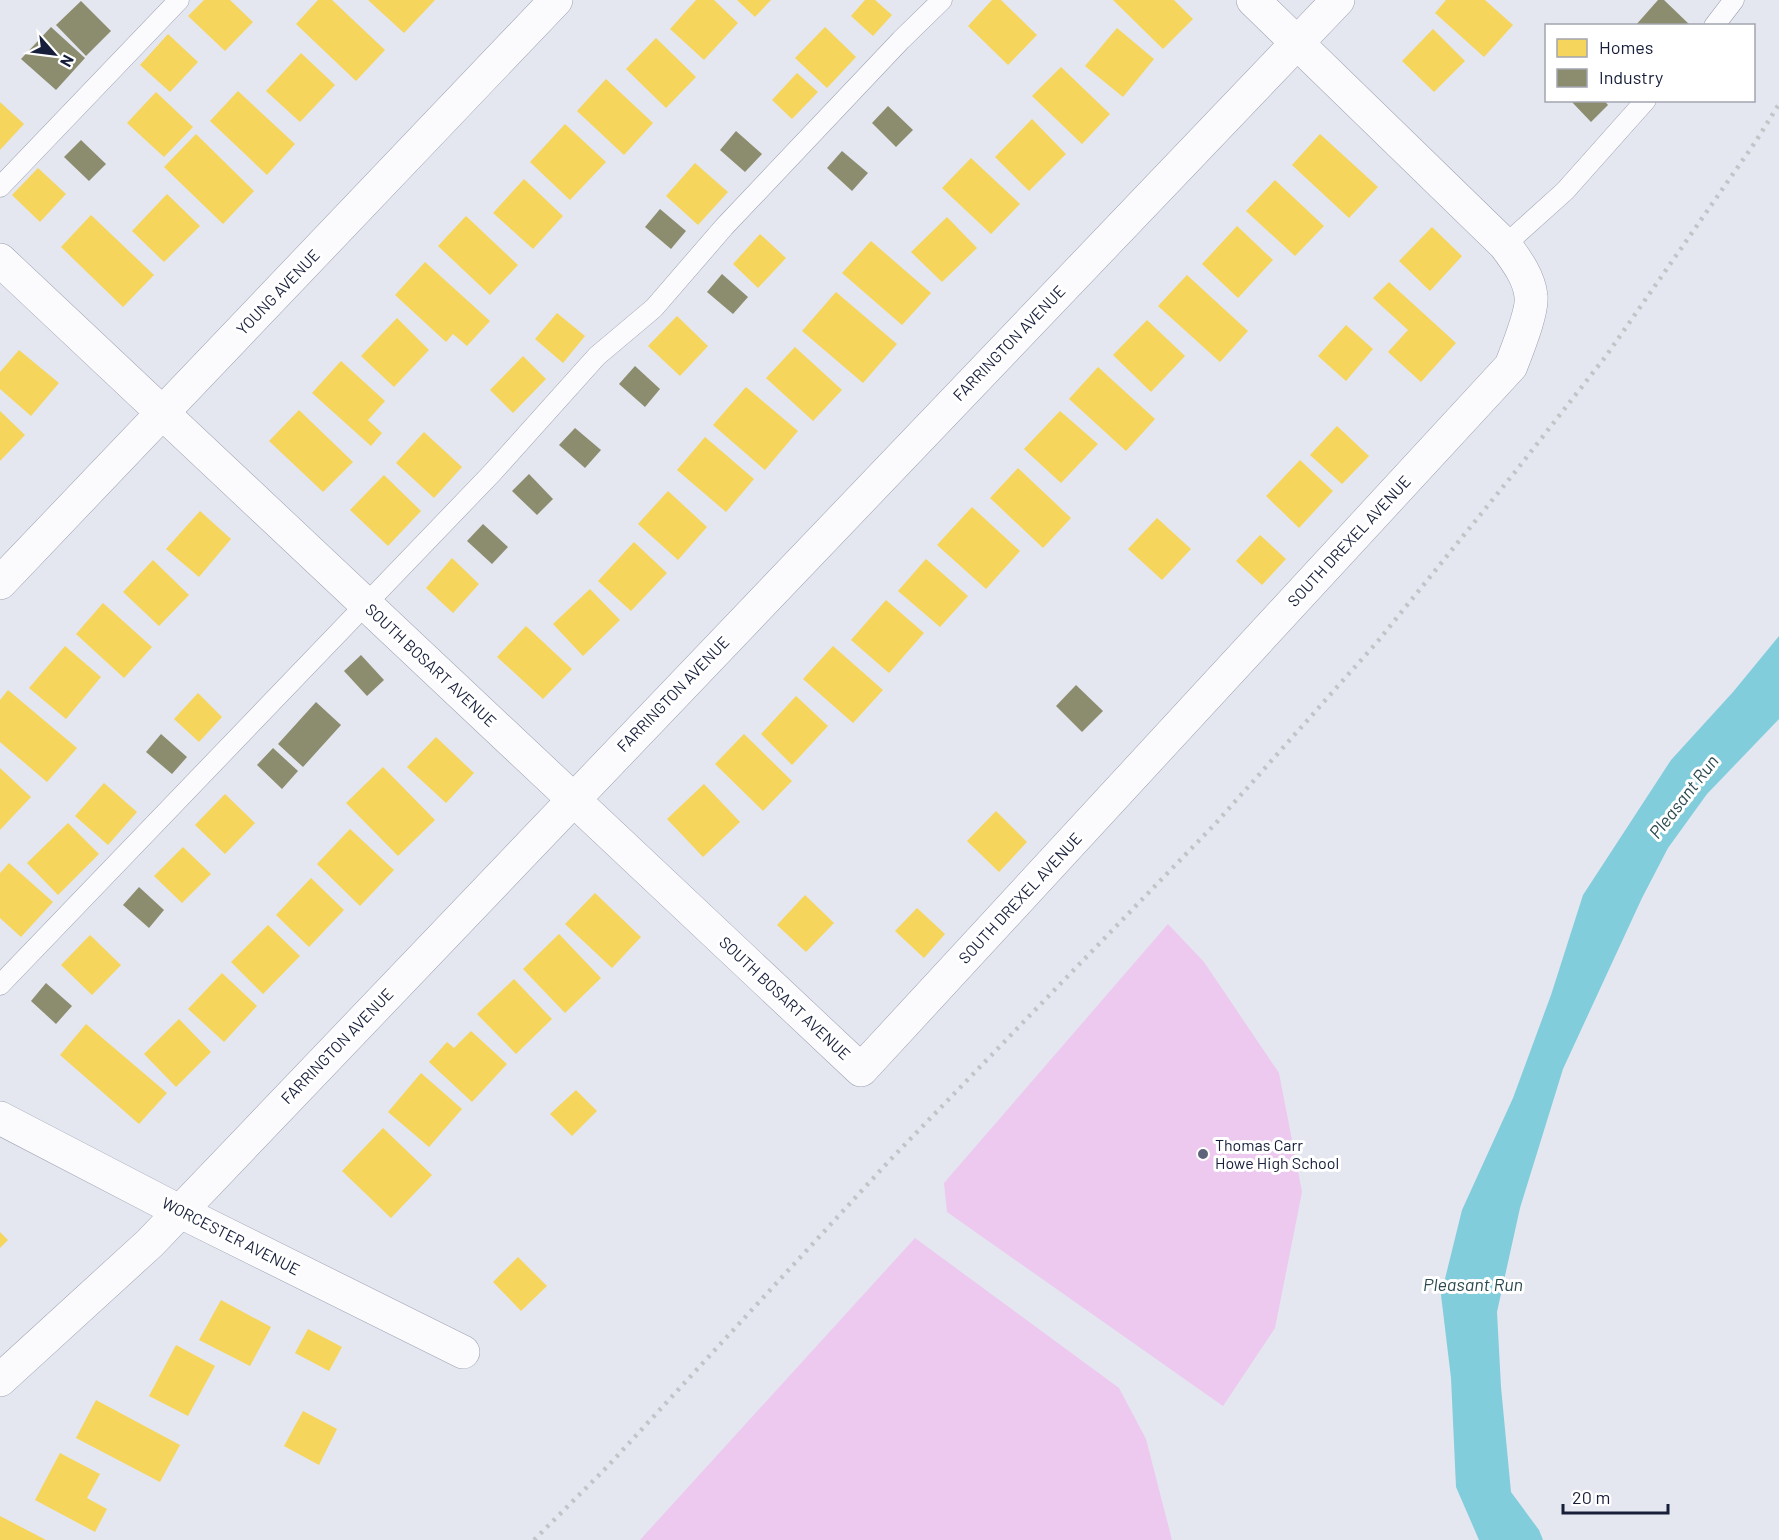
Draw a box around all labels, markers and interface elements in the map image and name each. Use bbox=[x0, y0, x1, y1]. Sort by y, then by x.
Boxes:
north arrow bbox=[24, 24, 84, 84]
legend bbox=[1545, 24, 1755, 102]
text: Homes bbox=[1599, 36, 1653, 58]
text: N bbox=[57, 52, 79, 70]
text: Industry bbox=[1599, 66, 1663, 88]
street label: YOUNG AVENUE bbox=[232, 245, 323, 338]
street label: FARRINGTON AVENUE bbox=[949, 281, 1069, 404]
street label: SOUTH DREXEL AVENUE bbox=[1283, 471, 1414, 610]
street label: SOUTH BOSART AVENUE bbox=[362, 599, 501, 730]
street label: FARRINGTON AVENUE bbox=[613, 632, 733, 755]
water label: Pleasant Run bbox=[1644, 750, 1723, 842]
street label: SOUTH DREXEL AVENUE bbox=[954, 828, 1085, 967]
street label: SOUTH BOSART AVENUE bbox=[716, 932, 855, 1063]
street label: FARRINGTON AVENUE bbox=[277, 984, 397, 1107]
place label: Thomas Carr Howe High School bbox=[1215, 1135, 1339, 1172]
marker: Thomas Carr Howe High School bbox=[1196, 1147, 1210, 1161]
street label: WORCESTER AVENUE bbox=[159, 1193, 303, 1279]
water label: Pleasant Run bbox=[1423, 1273, 1523, 1295]
scale bar bbox=[1563, 1477, 1668, 1515]
text: 20 m bbox=[1572, 1486, 1610, 1508]

